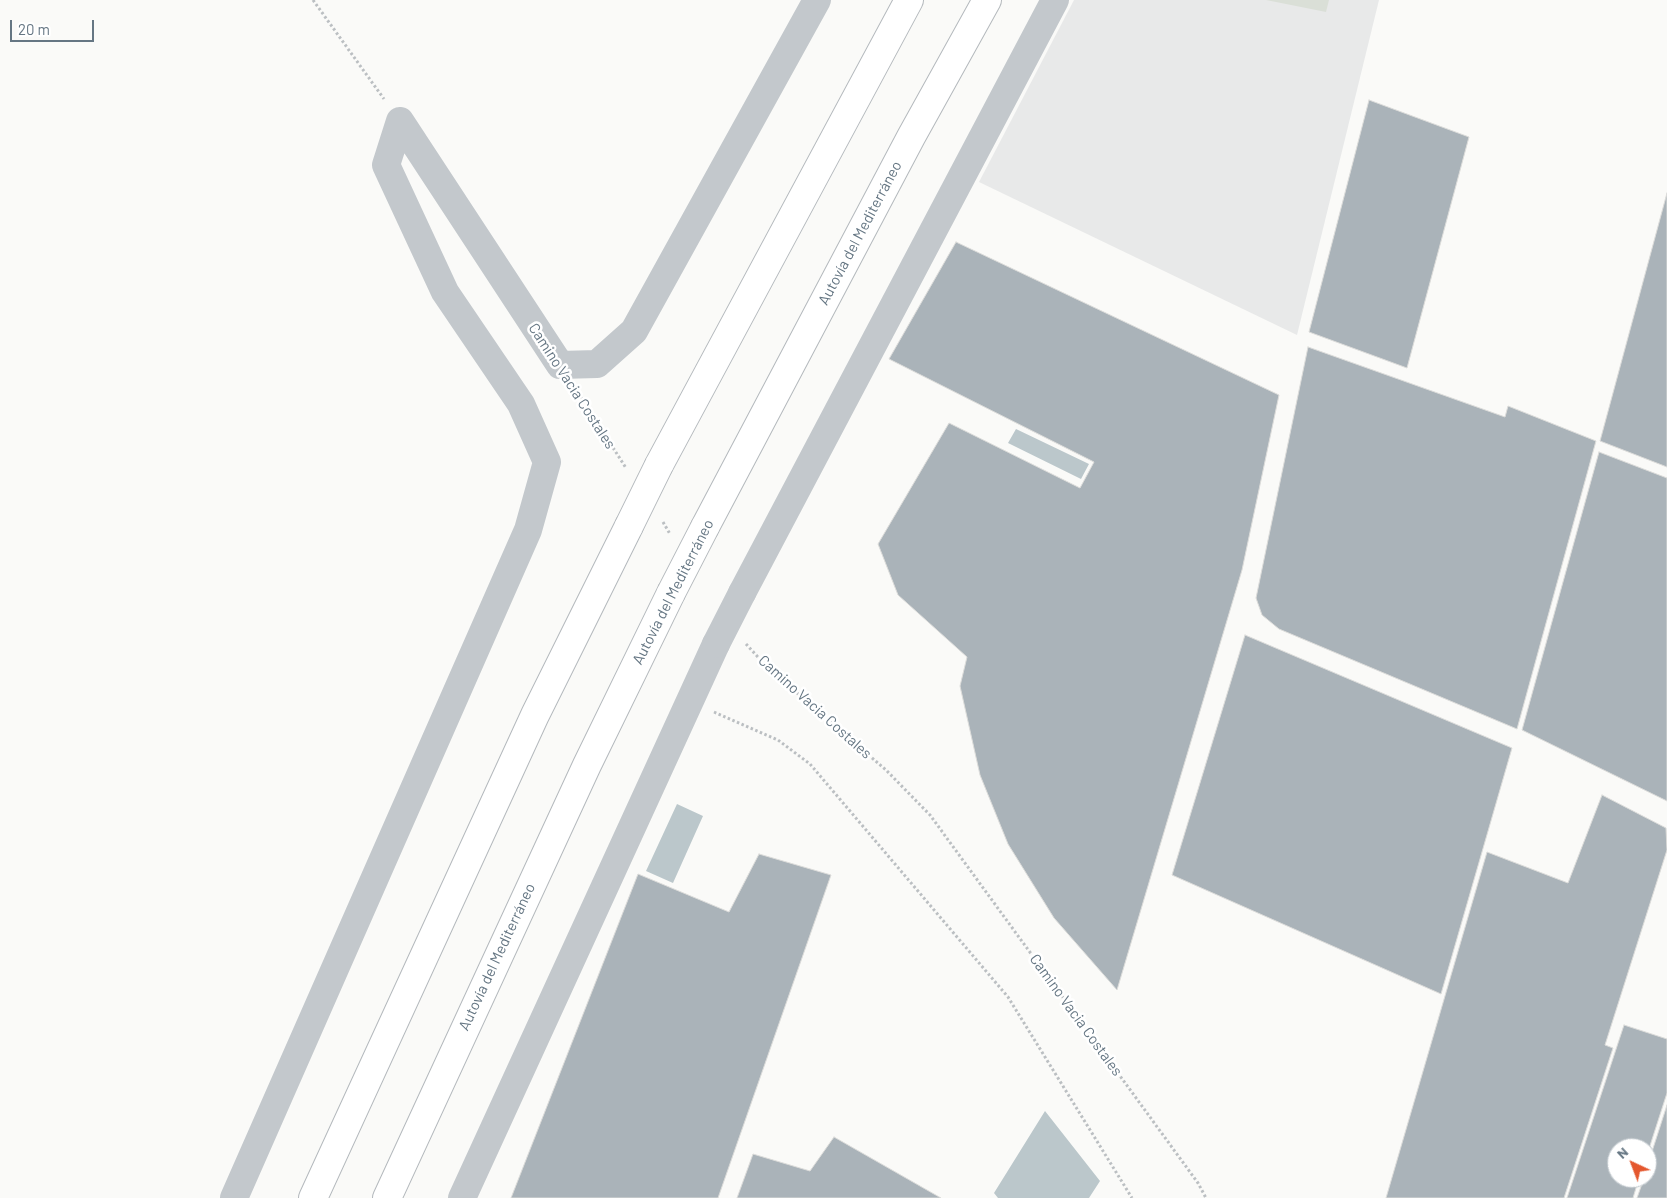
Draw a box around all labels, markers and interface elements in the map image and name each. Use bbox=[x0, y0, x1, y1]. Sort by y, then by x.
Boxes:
scale bar bbox=[12, 10, 96, 42]
text: 20 m bbox=[18, 20, 50, 38]
street label: Autovía del Mediterráneo bbox=[814, 158, 906, 308]
street label: Camino Vacia Costales bbox=[525, 320, 619, 452]
street label: Autovía del Mediterráneo bbox=[629, 516, 717, 668]
street label: Camino Vacia Costales bbox=[755, 651, 875, 763]
street label: Autovía del Mediterráneo bbox=[455, 880, 539, 1034]
street label: Camino Vacia Costales bbox=[1026, 951, 1126, 1079]
north arrow bbox=[1607, 1138, 1657, 1188]
text: N bbox=[1613, 1143, 1631, 1162]

